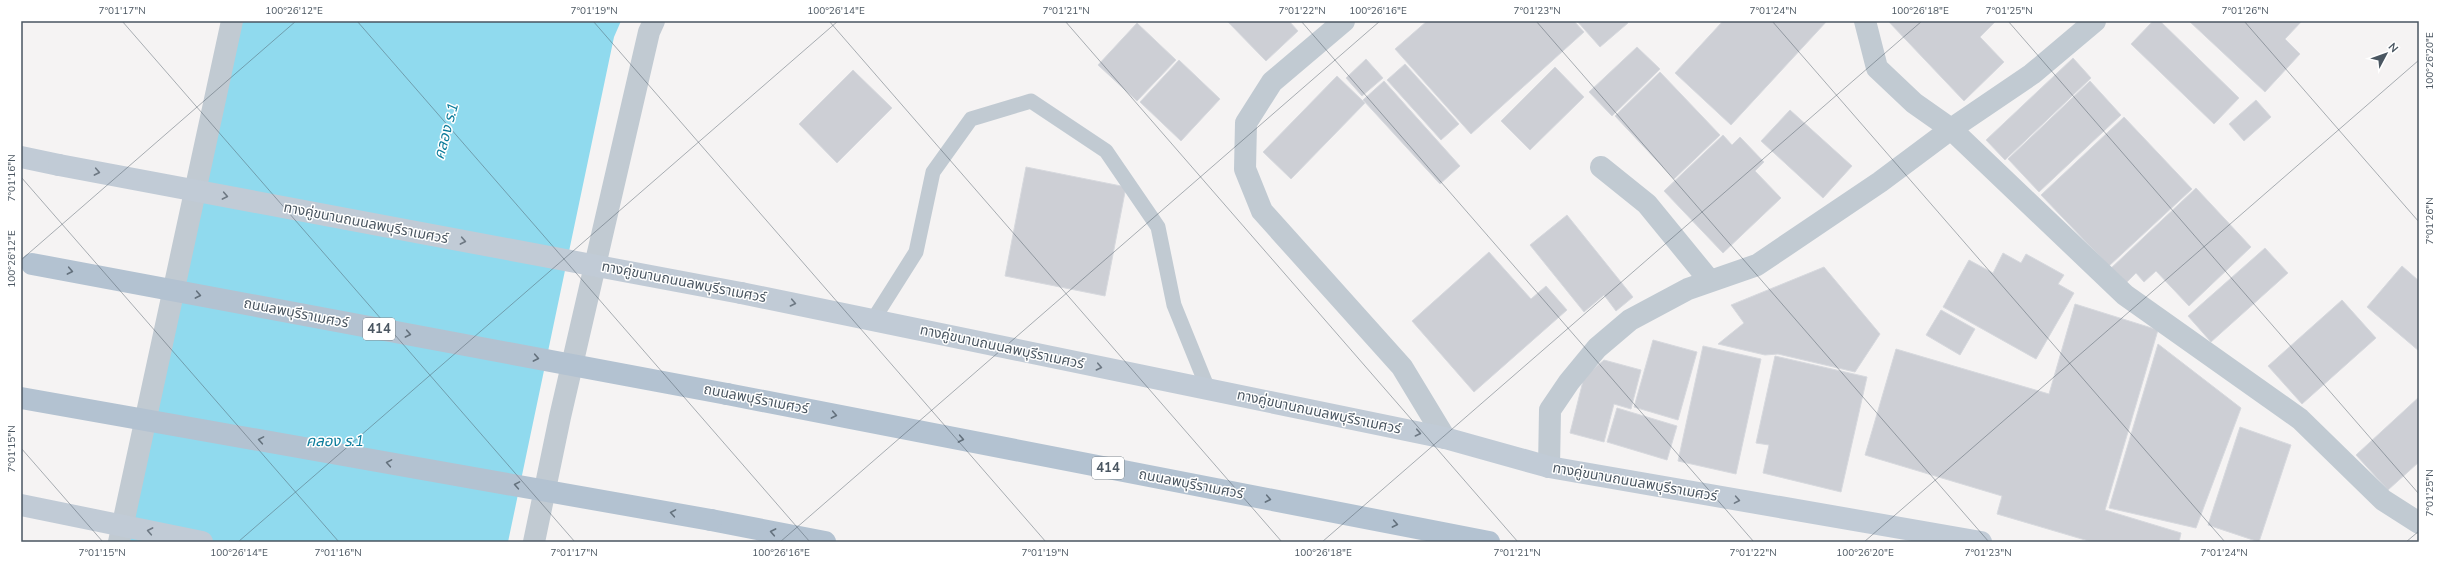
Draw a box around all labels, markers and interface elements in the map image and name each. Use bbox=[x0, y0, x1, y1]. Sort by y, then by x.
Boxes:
text: 7°01'17"N bbox=[98, 4, 146, 18]
text: 100°26'12"E bbox=[265, 4, 323, 18]
text: 7°01'19"N bbox=[570, 4, 618, 18]
text: 100°26'14"E bbox=[807, 4, 865, 18]
text: 7°01'21"N bbox=[1042, 4, 1090, 18]
text: 7°01'22"N bbox=[1278, 4, 1326, 18]
text: 100°26'16"E bbox=[1349, 4, 1407, 18]
text: 7°01'23"N bbox=[1513, 4, 1561, 18]
text: 7°01'24"N bbox=[1749, 4, 1797, 18]
text: 100°26'18"E bbox=[1891, 4, 1949, 18]
text: 7°01'25"N bbox=[1985, 4, 2033, 18]
text: 7°01'26"N bbox=[2221, 4, 2269, 18]
text: 100°26'20"E bbox=[2423, 32, 2437, 90]
north arrow bbox=[2366, 34, 2406, 74]
text: N bbox=[2385, 40, 2402, 56]
water label: คลอง ร.1 bbox=[429, 100, 463, 162]
text: 7°01'16"N bbox=[5, 154, 19, 202]
one-way arrow bbox=[94, 168, 100, 176]
one-way arrow bbox=[222, 192, 228, 200]
text: 7°01'26"N bbox=[2423, 197, 2437, 245]
street label: ทางคู่ขนานถนนลพบุรีราเมศวร์ bbox=[282, 198, 451, 248]
text: 100°26'12"E bbox=[5, 230, 19, 288]
one-way arrow bbox=[460, 236, 466, 244]
street label: ทางคู่ขนานถนนลพบุรีราเมศวร์ bbox=[600, 257, 769, 307]
one-way arrow bbox=[67, 267, 73, 275]
one-way arrow bbox=[195, 290, 201, 299]
street label: ถนนลพบุรีราเมศวร์ bbox=[242, 294, 351, 333]
one-way arrow bbox=[790, 299, 797, 307]
road number: 414 bbox=[363, 318, 395, 340]
street label: ทางคู่ขนานถนนลพบุรีราเมศวร์ bbox=[918, 320, 1086, 374]
one-way arrow bbox=[405, 330, 411, 338]
one-way arrow bbox=[533, 353, 539, 362]
one-way arrow bbox=[1096, 362, 1102, 370]
street label: ถนนลพบุรีราเมศวร์ bbox=[702, 380, 811, 419]
street label: ทางคู่ขนานถนนลพบุรีราเมศวร์ bbox=[1235, 385, 1403, 439]
one-way arrow bbox=[831, 410, 837, 418]
text: 7°01'15"N bbox=[5, 425, 19, 473]
one-way arrow bbox=[1415, 428, 1421, 436]
water label: คลอง ร.1 bbox=[306, 431, 364, 451]
one-way arrow bbox=[958, 435, 964, 443]
one-way arrow bbox=[258, 436, 265, 445]
road number: 414 bbox=[1092, 457, 1124, 479]
street label: ทางคู่ขนานถนนลพบุรีราเมศวร์ bbox=[1551, 458, 1720, 506]
one-way arrow bbox=[386, 459, 393, 468]
street label: ถนนลพบุรีราเมศวร์ bbox=[1137, 465, 1246, 504]
text: 7°01'25"N bbox=[2423, 469, 2437, 517]
one-way arrow bbox=[514, 482, 521, 490]
one-way arrow bbox=[1264, 494, 1271, 503]
one-way arrow bbox=[1734, 495, 1740, 503]
one-way arrow bbox=[670, 509, 676, 518]
one-way arrow bbox=[1392, 519, 1398, 527]
one-way arrow bbox=[147, 528, 153, 536]
one-way arrow bbox=[770, 528, 777, 536]
text: 7°01'15"N bbox=[78, 546, 126, 560]
text: 100°26'14"E bbox=[210, 546, 268, 560]
text: 7°01'16"N bbox=[314, 546, 362, 560]
text: 7°01'17"N bbox=[550, 546, 598, 560]
text: 100°26'16"E bbox=[752, 546, 810, 560]
text: 7°01'19"N bbox=[1021, 546, 1069, 560]
text: 100°26'18"E bbox=[1294, 546, 1352, 560]
text: 7°01'21"N bbox=[1493, 546, 1541, 560]
text: 7°01'22"N bbox=[1729, 546, 1777, 560]
text: 100°26'20"E bbox=[1836, 546, 1894, 560]
text: 7°01'23"N bbox=[1964, 546, 2012, 560]
text: 7°01'24"N bbox=[2200, 546, 2248, 560]

